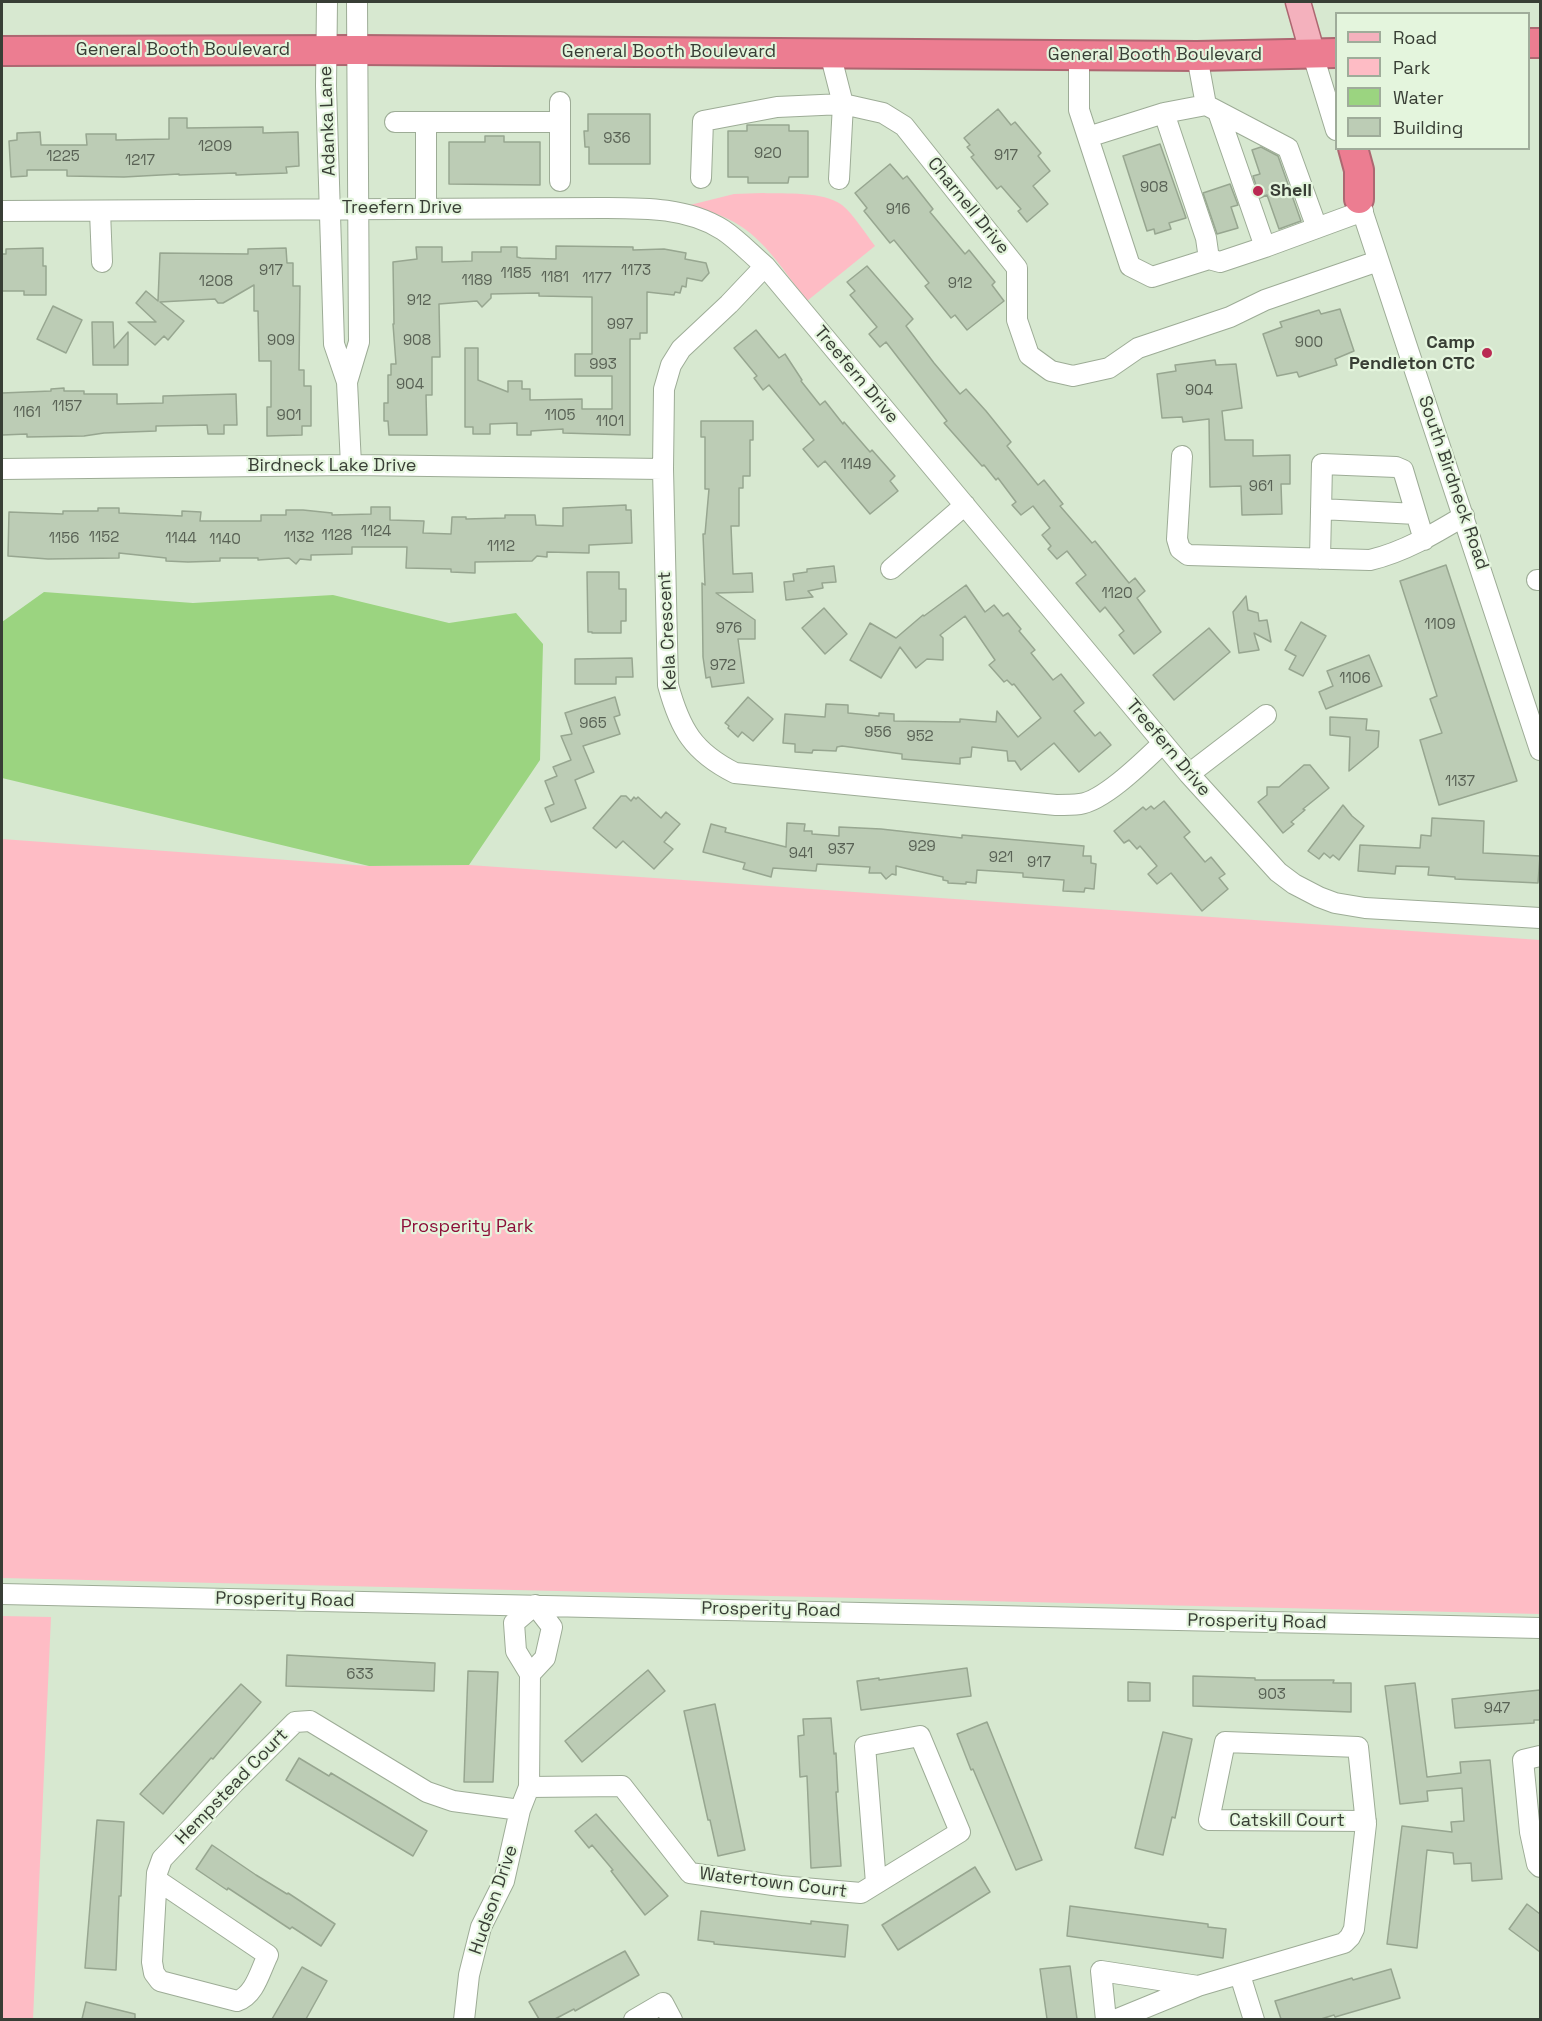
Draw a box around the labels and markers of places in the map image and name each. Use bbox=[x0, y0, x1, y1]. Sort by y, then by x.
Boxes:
place label: Shell bbox=[1270, 180, 1312, 202]
marker: Shell bbox=[1251, 184, 1265, 198]
place label: Camp Pendleton CTC bbox=[1349, 332, 1475, 374]
marker: Camp Pendleton CTC bbox=[1480, 346, 1494, 360]

